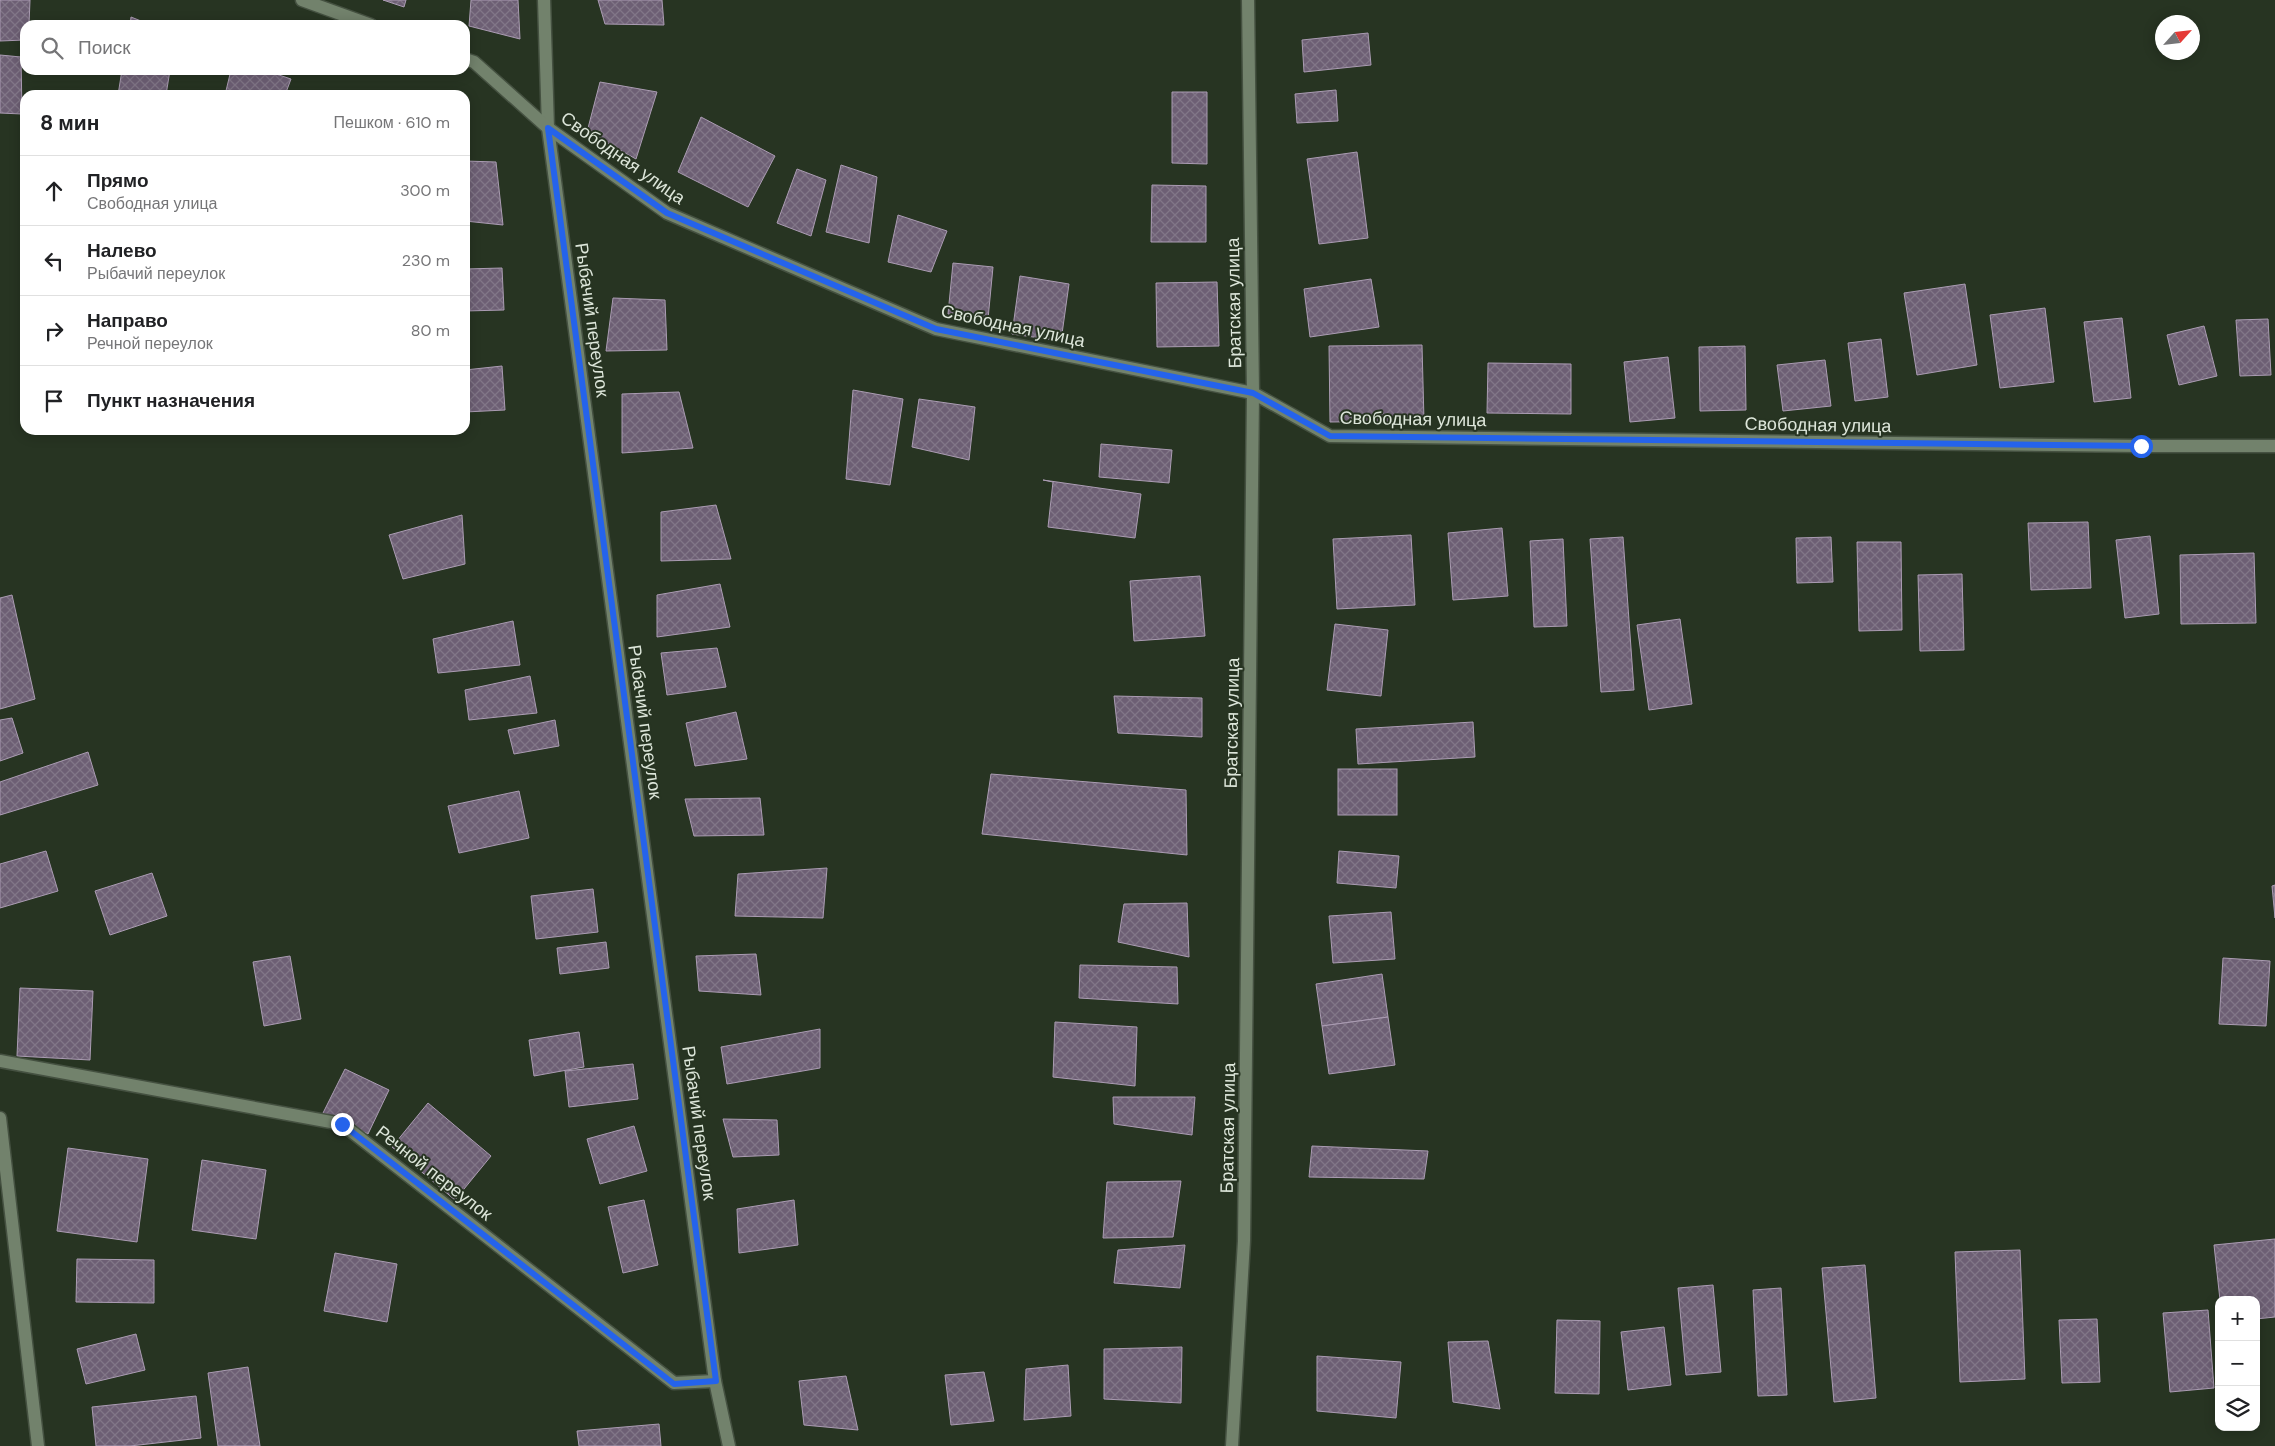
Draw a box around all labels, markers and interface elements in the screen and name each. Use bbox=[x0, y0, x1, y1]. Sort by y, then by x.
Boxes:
north arrow bbox=[2155, 15, 2200, 60]
search box bbox=[20, 20, 470, 75]
icon: search bbox=[38, 34, 66, 62]
text: Поиск bbox=[78, 35, 131, 60]
street label: Свободная улица bbox=[556, 106, 691, 210]
text: 8 мин bbox=[40, 109, 99, 137]
text: Пешком · 610 m bbox=[334, 112, 450, 133]
text: Прямо bbox=[87, 168, 149, 193]
icon: ahead bbox=[40, 177, 68, 205]
text: 300 m bbox=[400, 180, 450, 201]
text: Свободная улица bbox=[87, 193, 217, 214]
street label: Братская улица bbox=[1221, 236, 1247, 369]
text: Налево bbox=[87, 238, 157, 263]
street label: Рыбачий переулок bbox=[569, 241, 615, 399]
icon: left bbox=[40, 247, 68, 275]
text: 230 m bbox=[402, 250, 450, 271]
text: Рыбачий переулок bbox=[87, 263, 225, 284]
street label: Свободная улица bbox=[939, 299, 1088, 353]
text: Направо bbox=[87, 308, 168, 333]
icon: right bbox=[40, 317, 68, 345]
text: 80 m bbox=[411, 320, 450, 341]
text: Речной переулок bbox=[87, 333, 213, 354]
icon: arrive bbox=[40, 387, 68, 415]
text: Пункт назначения bbox=[87, 388, 255, 413]
street label: Свободная улица bbox=[1339, 406, 1488, 432]
street label: Свободная улица bbox=[1744, 412, 1893, 438]
route start bbox=[2130, 435, 2153, 458]
street label: Рыбачий переулок bbox=[622, 643, 668, 801]
street label: Братская улица bbox=[1219, 656, 1245, 789]
street label: Рыбачий переулок bbox=[676, 1044, 722, 1202]
street label: Братская улица bbox=[1215, 1061, 1241, 1194]
route end bbox=[331, 1113, 354, 1136]
street label: Речной переулок bbox=[371, 1120, 497, 1226]
map controls bbox=[2215, 1296, 2260, 1431]
button: + bbox=[2215, 1296, 2260, 1341]
button: − bbox=[2215, 1341, 2260, 1386]
button: layers bbox=[2215, 1386, 2260, 1431]

